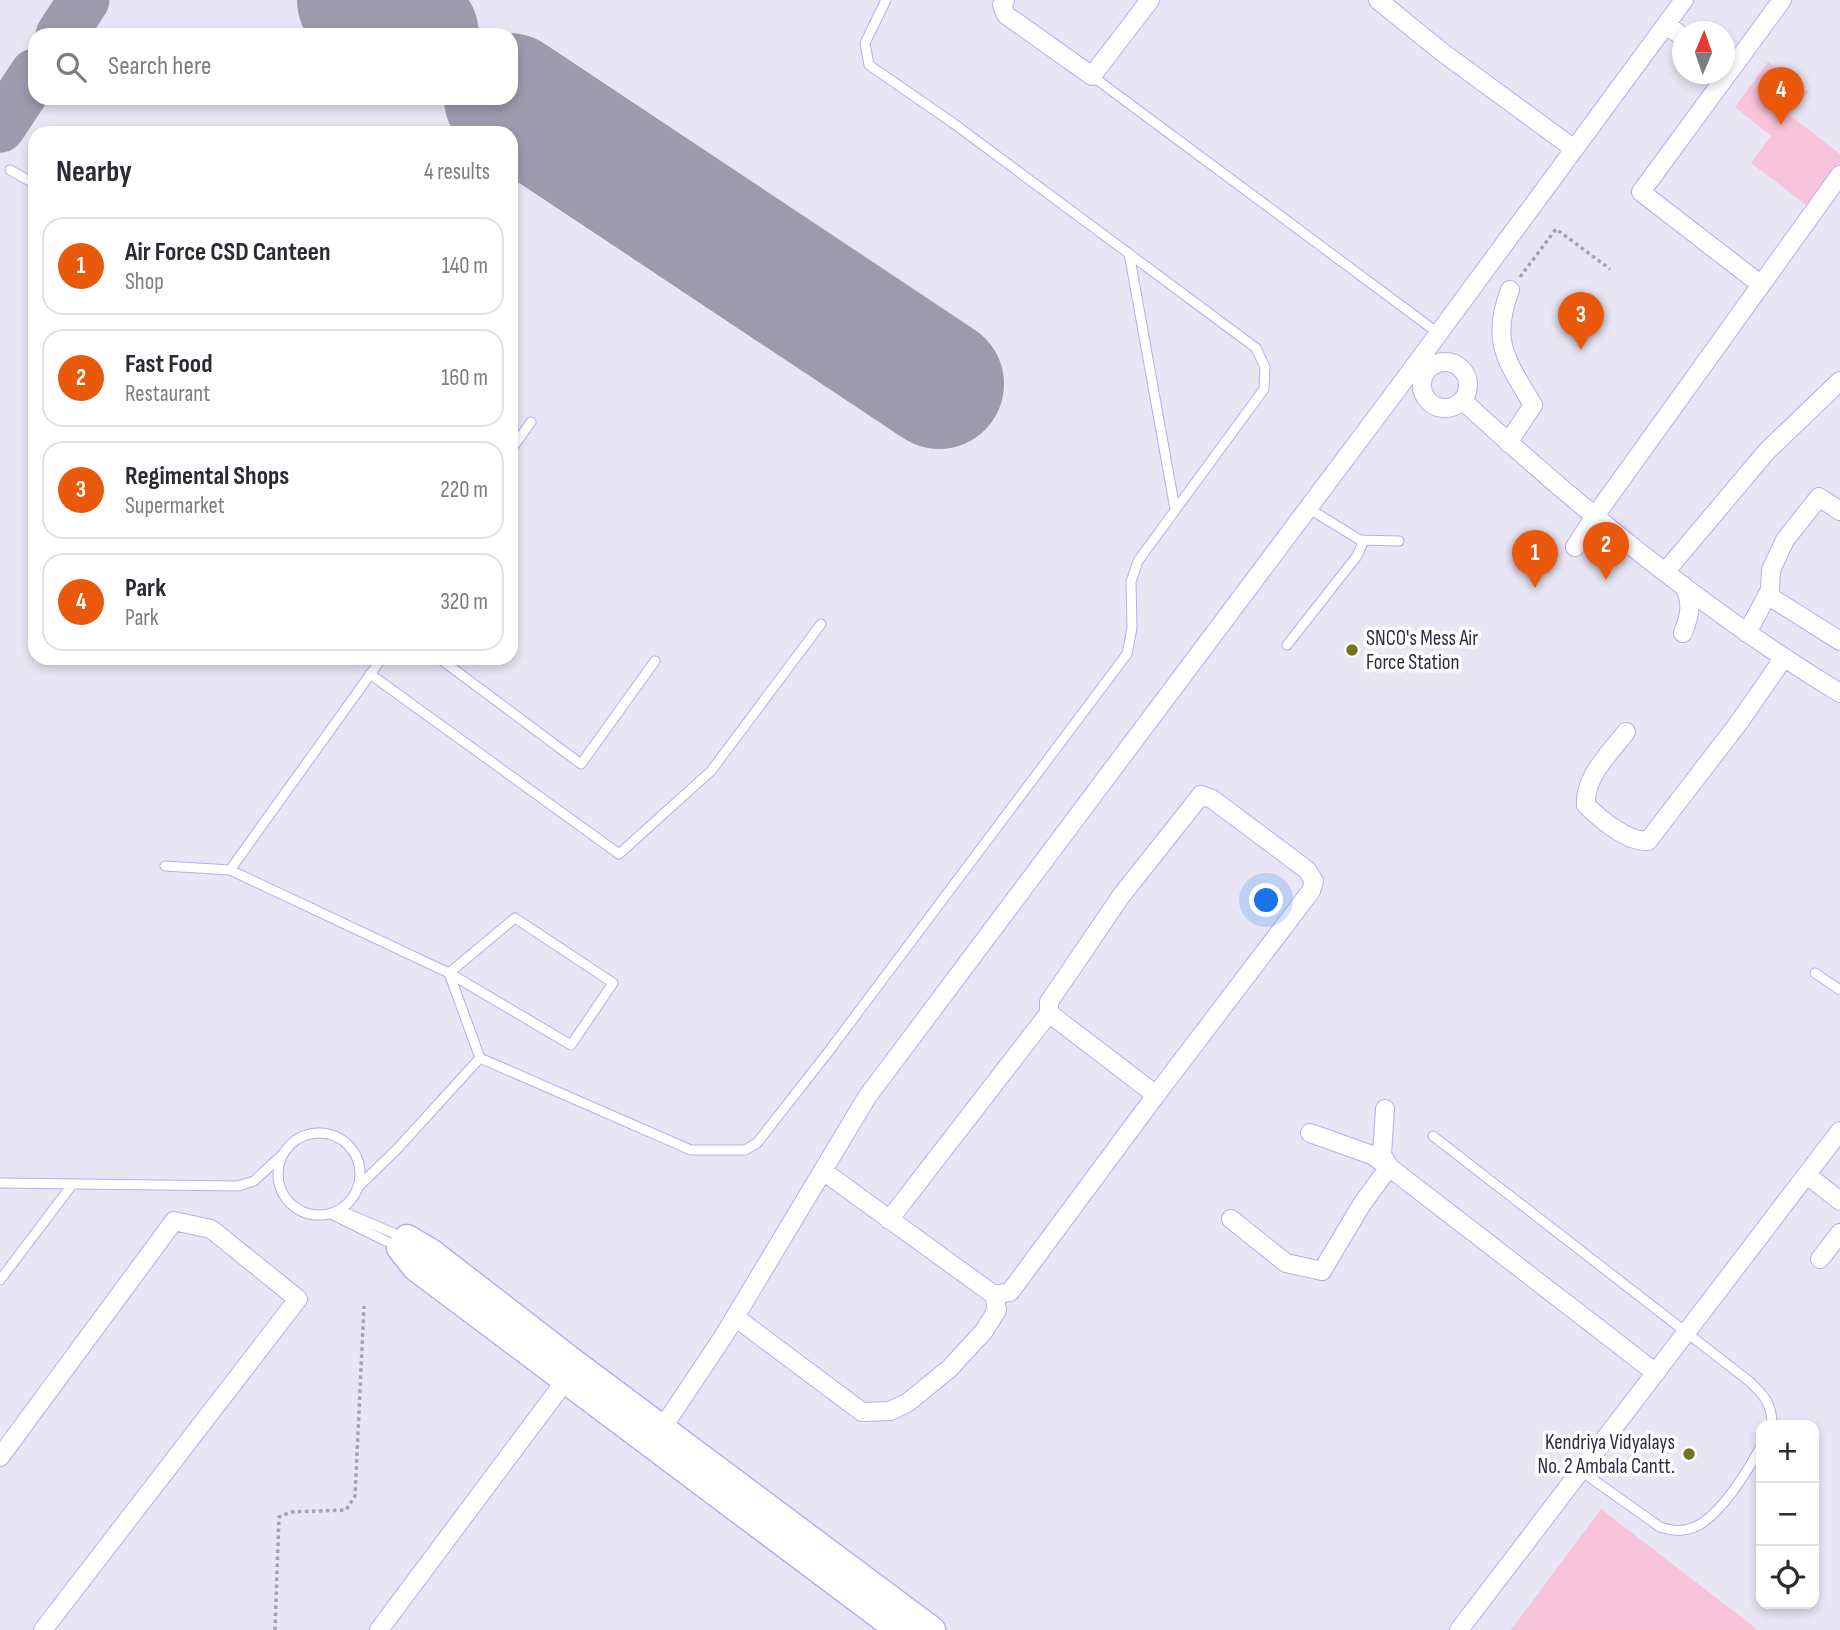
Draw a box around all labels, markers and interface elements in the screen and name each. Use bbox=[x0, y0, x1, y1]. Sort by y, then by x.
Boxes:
north arrow bbox=[1672, 21, 1735, 84]
search box bbox=[28, 28, 518, 105]
icon: search bbox=[52, 48, 90, 86]
text: Search here bbox=[108, 51, 211, 82]
pin: 4 bbox=[1758, 67, 1804, 125]
text: Nearby bbox=[56, 154, 132, 190]
text: 4 results bbox=[424, 158, 490, 186]
text: Air Force CSD Canteen bbox=[125, 237, 330, 268]
text: 1 bbox=[76, 252, 86, 280]
text: 140 m bbox=[442, 252, 488, 280]
text: Shop bbox=[125, 268, 164, 296]
pin: 3 bbox=[1558, 292, 1604, 350]
text: Fast Food bbox=[125, 349, 213, 380]
text: 2 bbox=[76, 364, 86, 392]
text: 160 m bbox=[441, 364, 488, 392]
text: Restaurant bbox=[125, 380, 210, 408]
text: Regimental Shops bbox=[125, 461, 289, 492]
text: 3 bbox=[76, 476, 86, 504]
text: 220 m bbox=[440, 476, 488, 504]
text: Supermarket bbox=[125, 492, 225, 520]
pin: 2 bbox=[1583, 522, 1629, 580]
pin: 1 bbox=[1512, 530, 1558, 588]
text: Park bbox=[125, 573, 166, 604]
text: 4 bbox=[76, 588, 86, 616]
text: 320 m bbox=[440, 588, 488, 616]
text: Park bbox=[125, 604, 159, 632]
place label: SNCO's Mess Air Force Station bbox=[1366, 626, 1478, 675]
marker: SNCO's Mess Air Force Station bbox=[1344, 642, 1360, 658]
your location bbox=[1249, 883, 1283, 917]
map controls bbox=[1756, 1420, 1819, 1609]
button: + bbox=[1756, 1420, 1819, 1483]
place label: Kendriya Vidyalays No. 2 Ambala Cantt. bbox=[1537, 1430, 1675, 1479]
marker: Kendriya Vidyalays No. 2 Ambala Cantt. bbox=[1681, 1446, 1697, 1462]
button: − bbox=[1756, 1483, 1819, 1546]
button: locate bbox=[1756, 1546, 1819, 1609]

